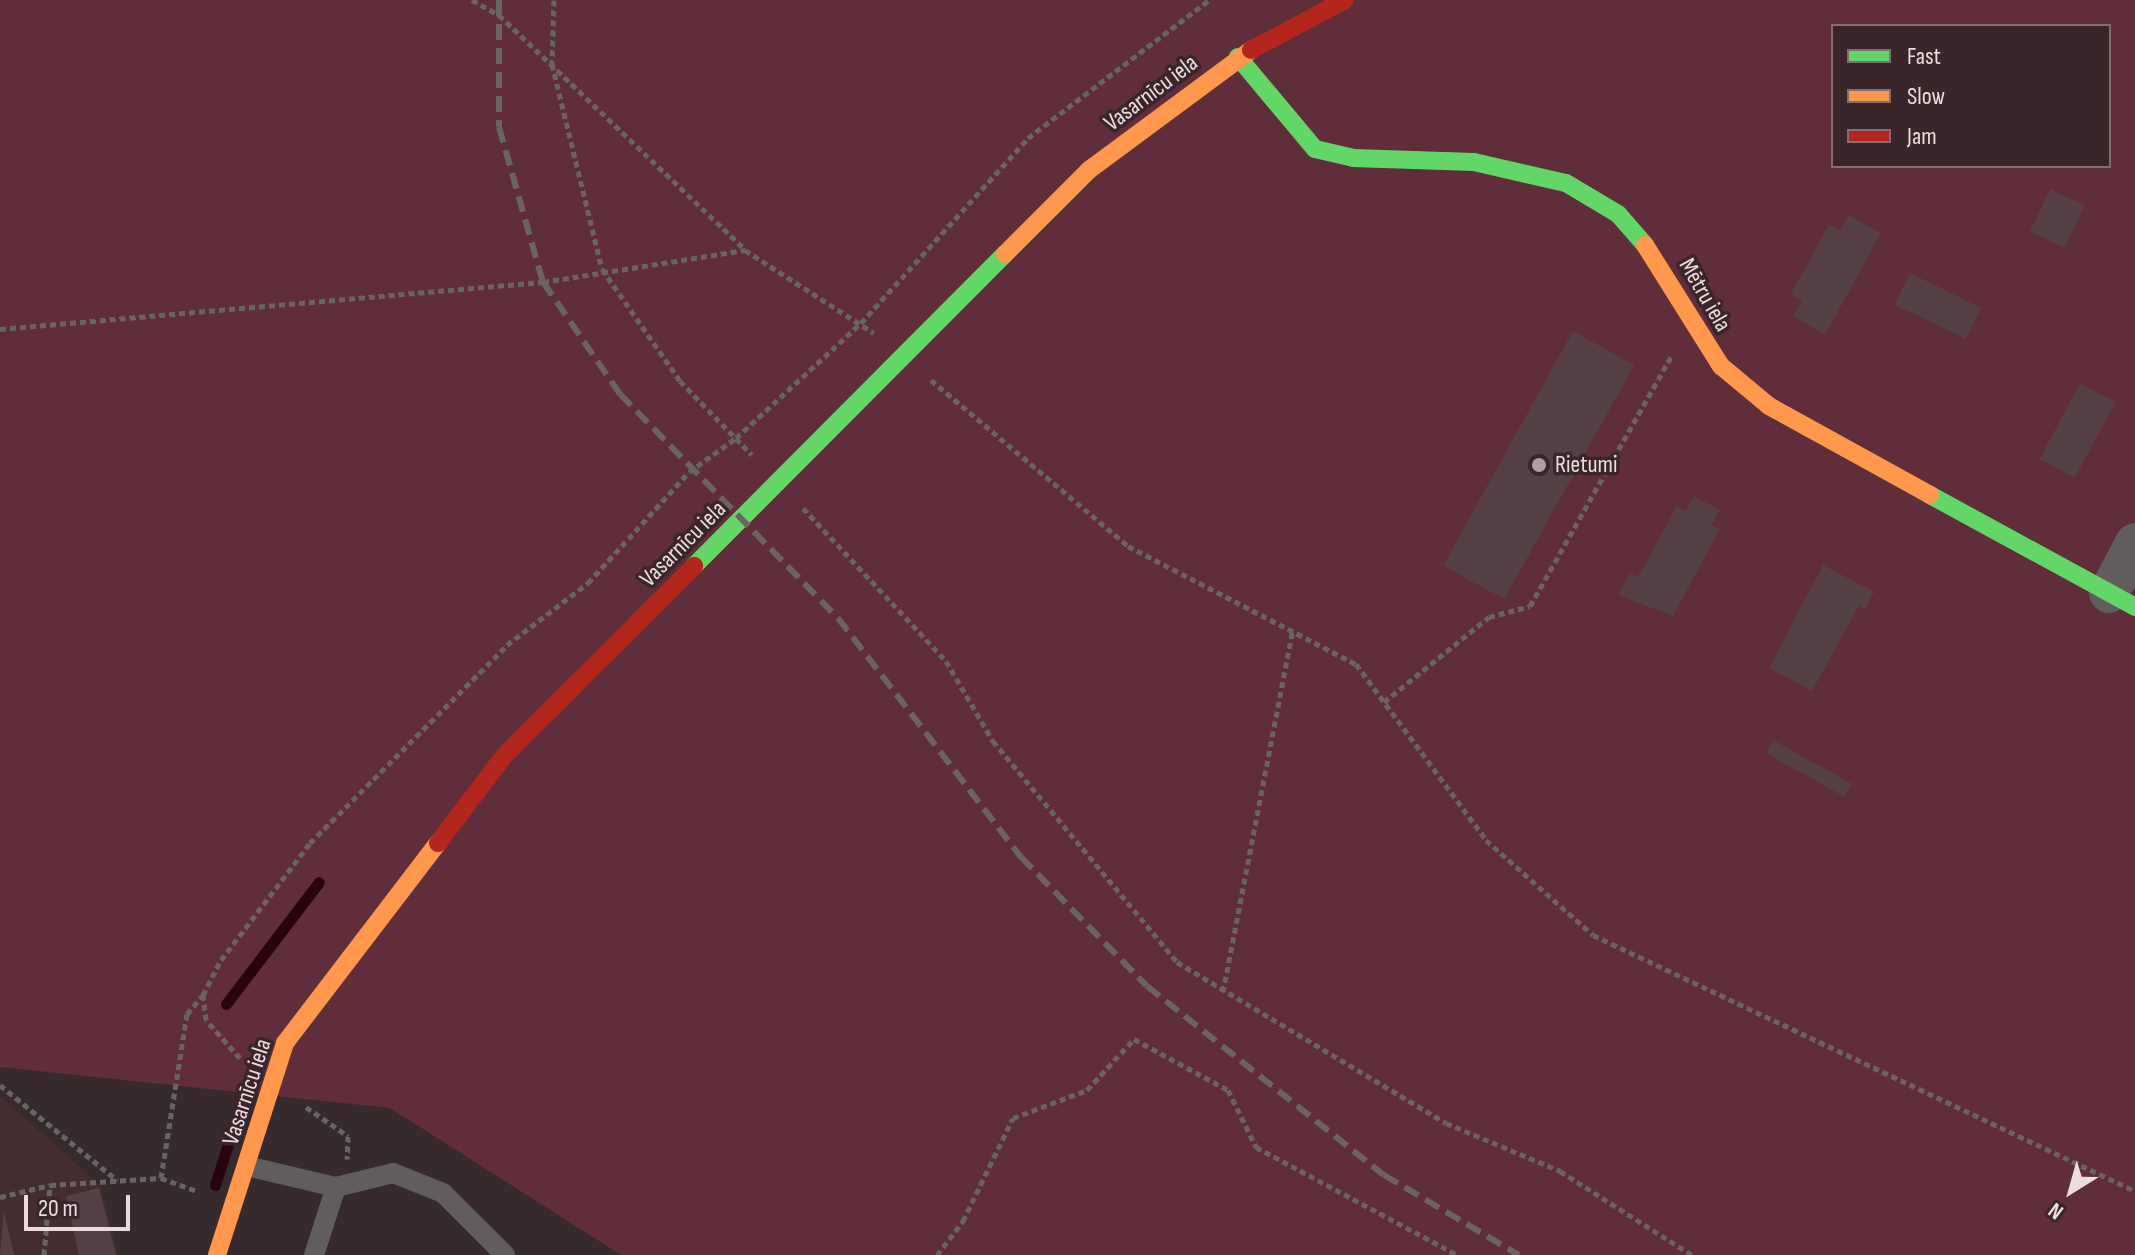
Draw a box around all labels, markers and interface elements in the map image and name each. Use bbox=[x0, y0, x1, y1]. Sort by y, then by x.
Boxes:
legend bbox=[1831, 24, 2111, 168]
text: Fast bbox=[1907, 42, 1941, 71]
street label: Vasarnīcu iela bbox=[1098, 48, 1204, 138]
text: Slow bbox=[1907, 82, 1945, 111]
text: Jam bbox=[1907, 122, 1937, 151]
street label: Mētru iela bbox=[1673, 253, 1737, 337]
place label: Rietumi bbox=[1555, 451, 1617, 479]
marker: Rietumi bbox=[1530, 456, 1548, 474]
street label: Vasarnīcu iela bbox=[634, 495, 732, 593]
street label: Vasarnīcu iela bbox=[216, 1035, 278, 1149]
north arrow bbox=[2031, 1151, 2111, 1231]
scale bar bbox=[28, 1179, 134, 1229]
text: 20 m bbox=[38, 1194, 78, 1223]
text: N bbox=[2043, 1196, 2069, 1225]

